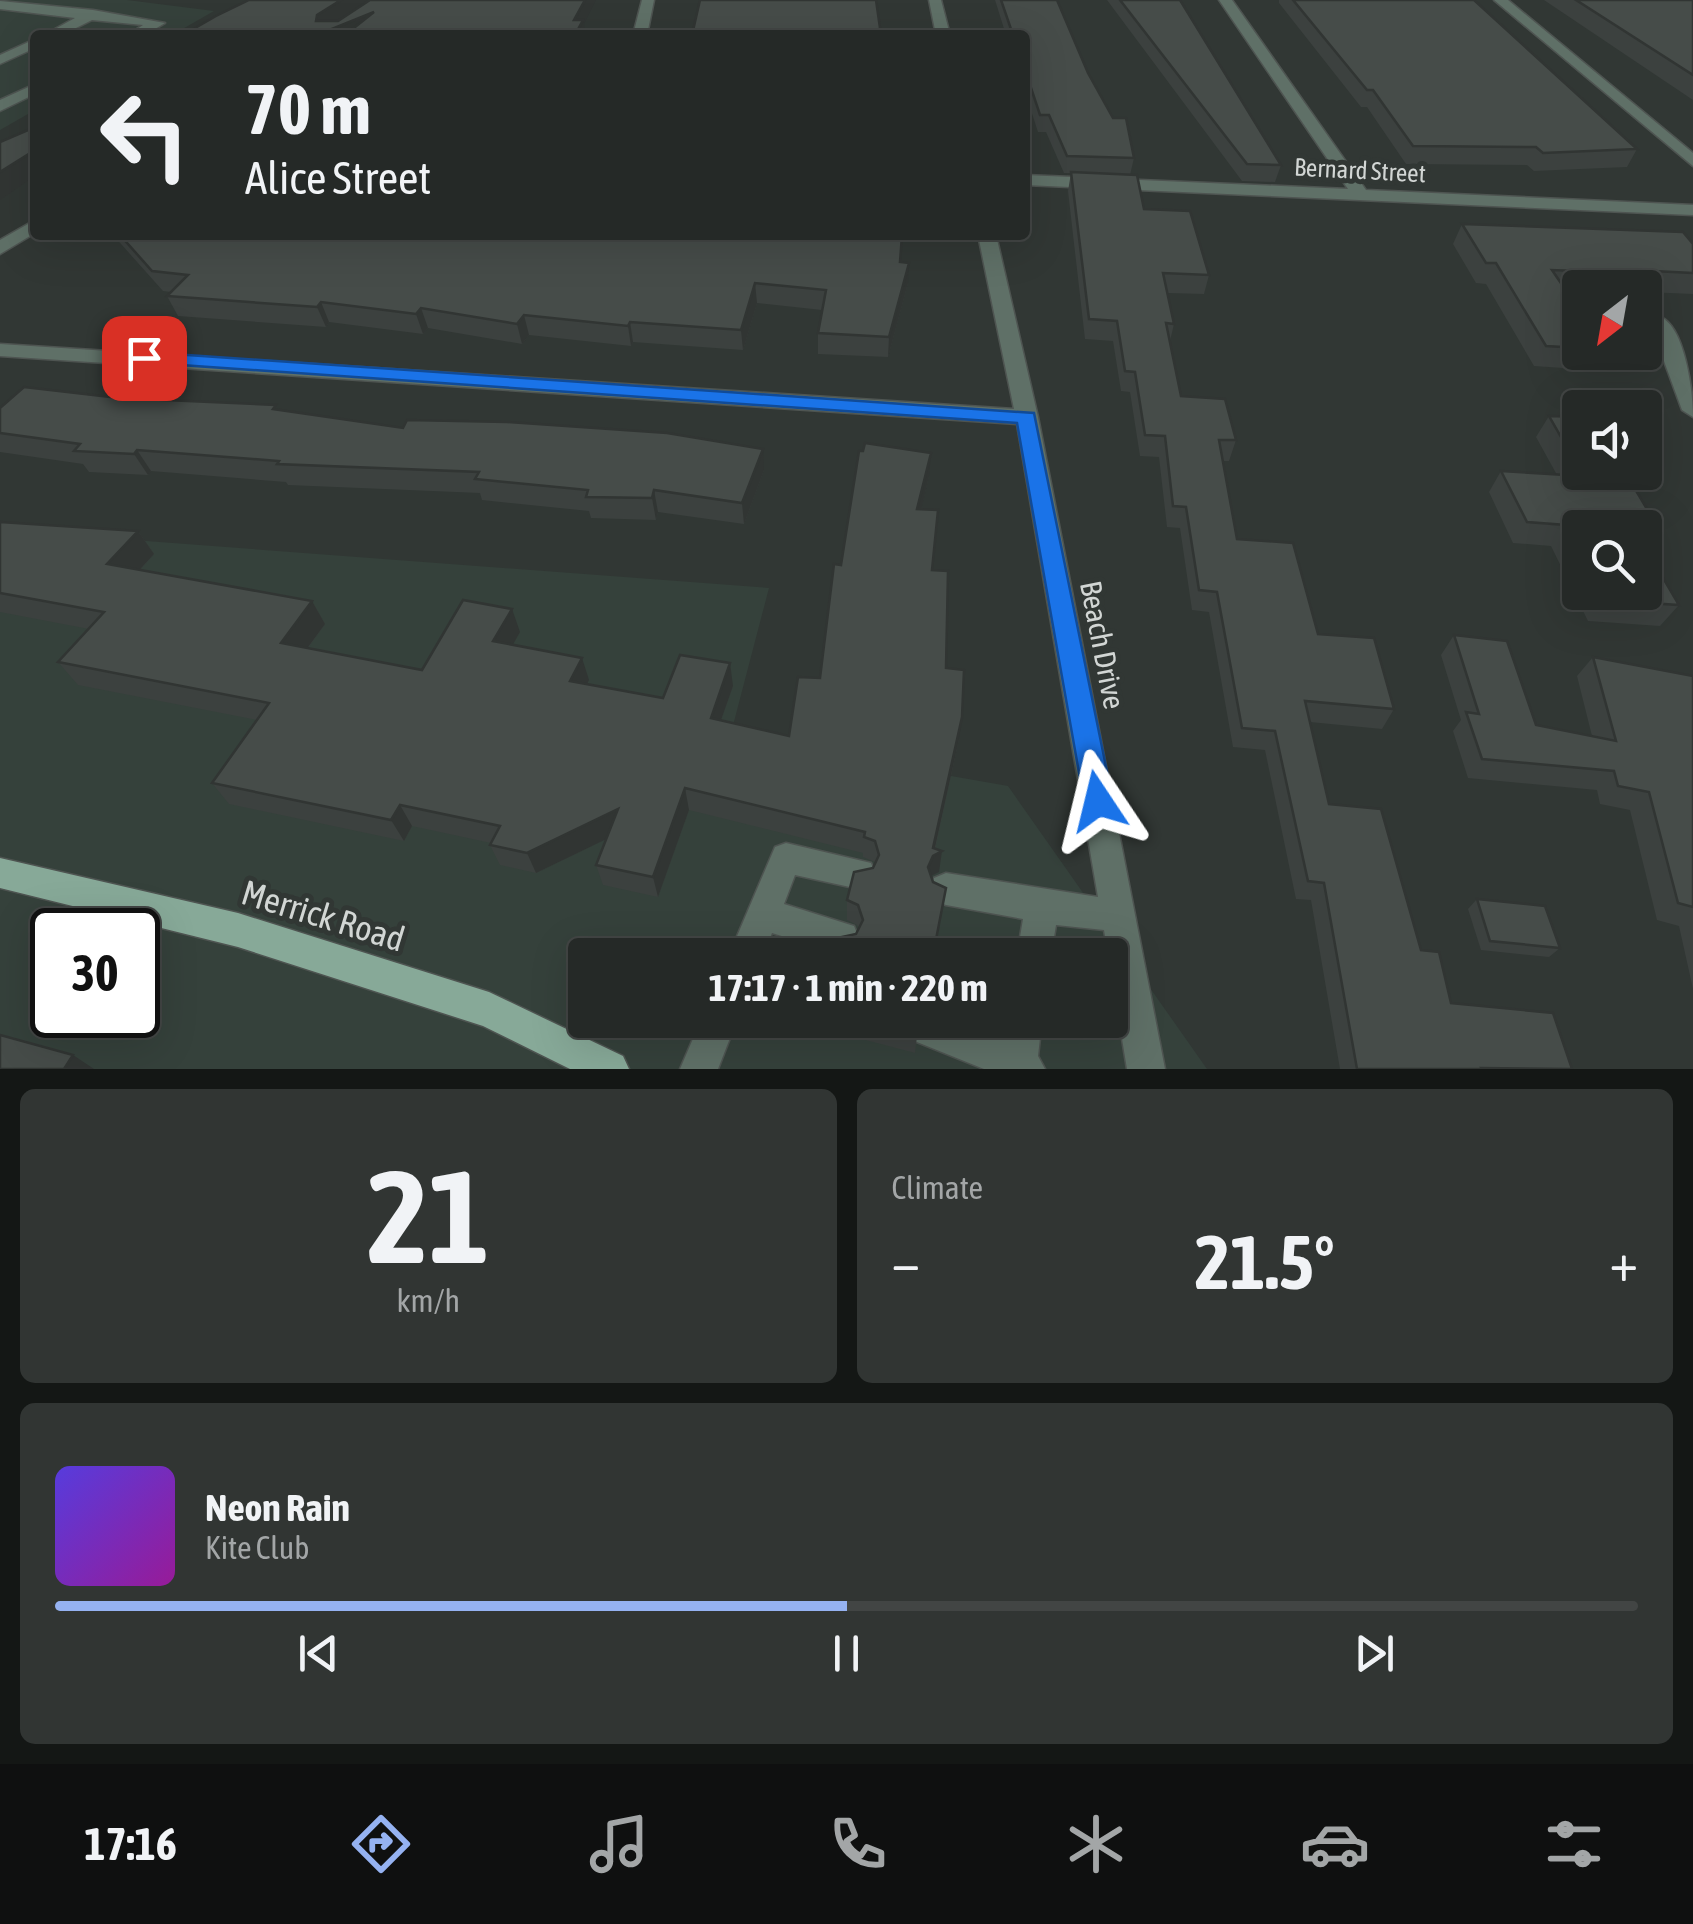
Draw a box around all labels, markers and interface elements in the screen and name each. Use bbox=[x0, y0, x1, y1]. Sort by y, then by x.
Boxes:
text: 70 m bbox=[245, 69, 371, 149]
icon: left bbox=[80, 70, 210, 200]
text: Alice Street bbox=[245, 152, 431, 204]
street label: Bernard Street bbox=[1293, 153, 1427, 187]
north arrow bbox=[1562, 270, 1662, 370]
map controls bbox=[1562, 270, 1662, 610]
pin bbox=[102, 316, 187, 401]
icon: arrive bbox=[117, 331, 172, 386]
button: sound bbox=[1562, 390, 1662, 490]
button: search bbox=[1562, 510, 1662, 610]
street label: Beach Drive bbox=[1074, 578, 1132, 712]
position arrow bbox=[1046, 749, 1150, 853]
street label: Merrick Road bbox=[237, 871, 409, 959]
speed limit sign: 30 bbox=[30, 908, 160, 1038]
text: 17:17 · 1 min · 220 m bbox=[708, 966, 988, 1009]
text: 21 bbox=[367, 1142, 489, 1291]
text: Climate bbox=[892, 1169, 983, 1206]
text: 21.5° bbox=[1195, 1219, 1335, 1305]
text: − bbox=[892, 1230, 920, 1293]
text: + bbox=[1609, 1230, 1638, 1293]
text: km/h bbox=[397, 1282, 460, 1319]
text: Neon Rain bbox=[205, 1486, 350, 1529]
text: Kite Club bbox=[205, 1529, 309, 1566]
icon: previous bbox=[291, 1626, 346, 1681]
icon: pause bbox=[819, 1626, 874, 1681]
icon: next bbox=[1347, 1626, 1402, 1681]
icon: directions bbox=[346, 1809, 416, 1879]
icon: music bbox=[584, 1809, 654, 1879]
icon: phone bbox=[823, 1809, 893, 1879]
icon: climate bbox=[1061, 1809, 1131, 1879]
icon: car bbox=[1300, 1809, 1370, 1879]
icon: filters bbox=[1539, 1809, 1609, 1879]
text: 17:16 bbox=[84, 1818, 177, 1870]

